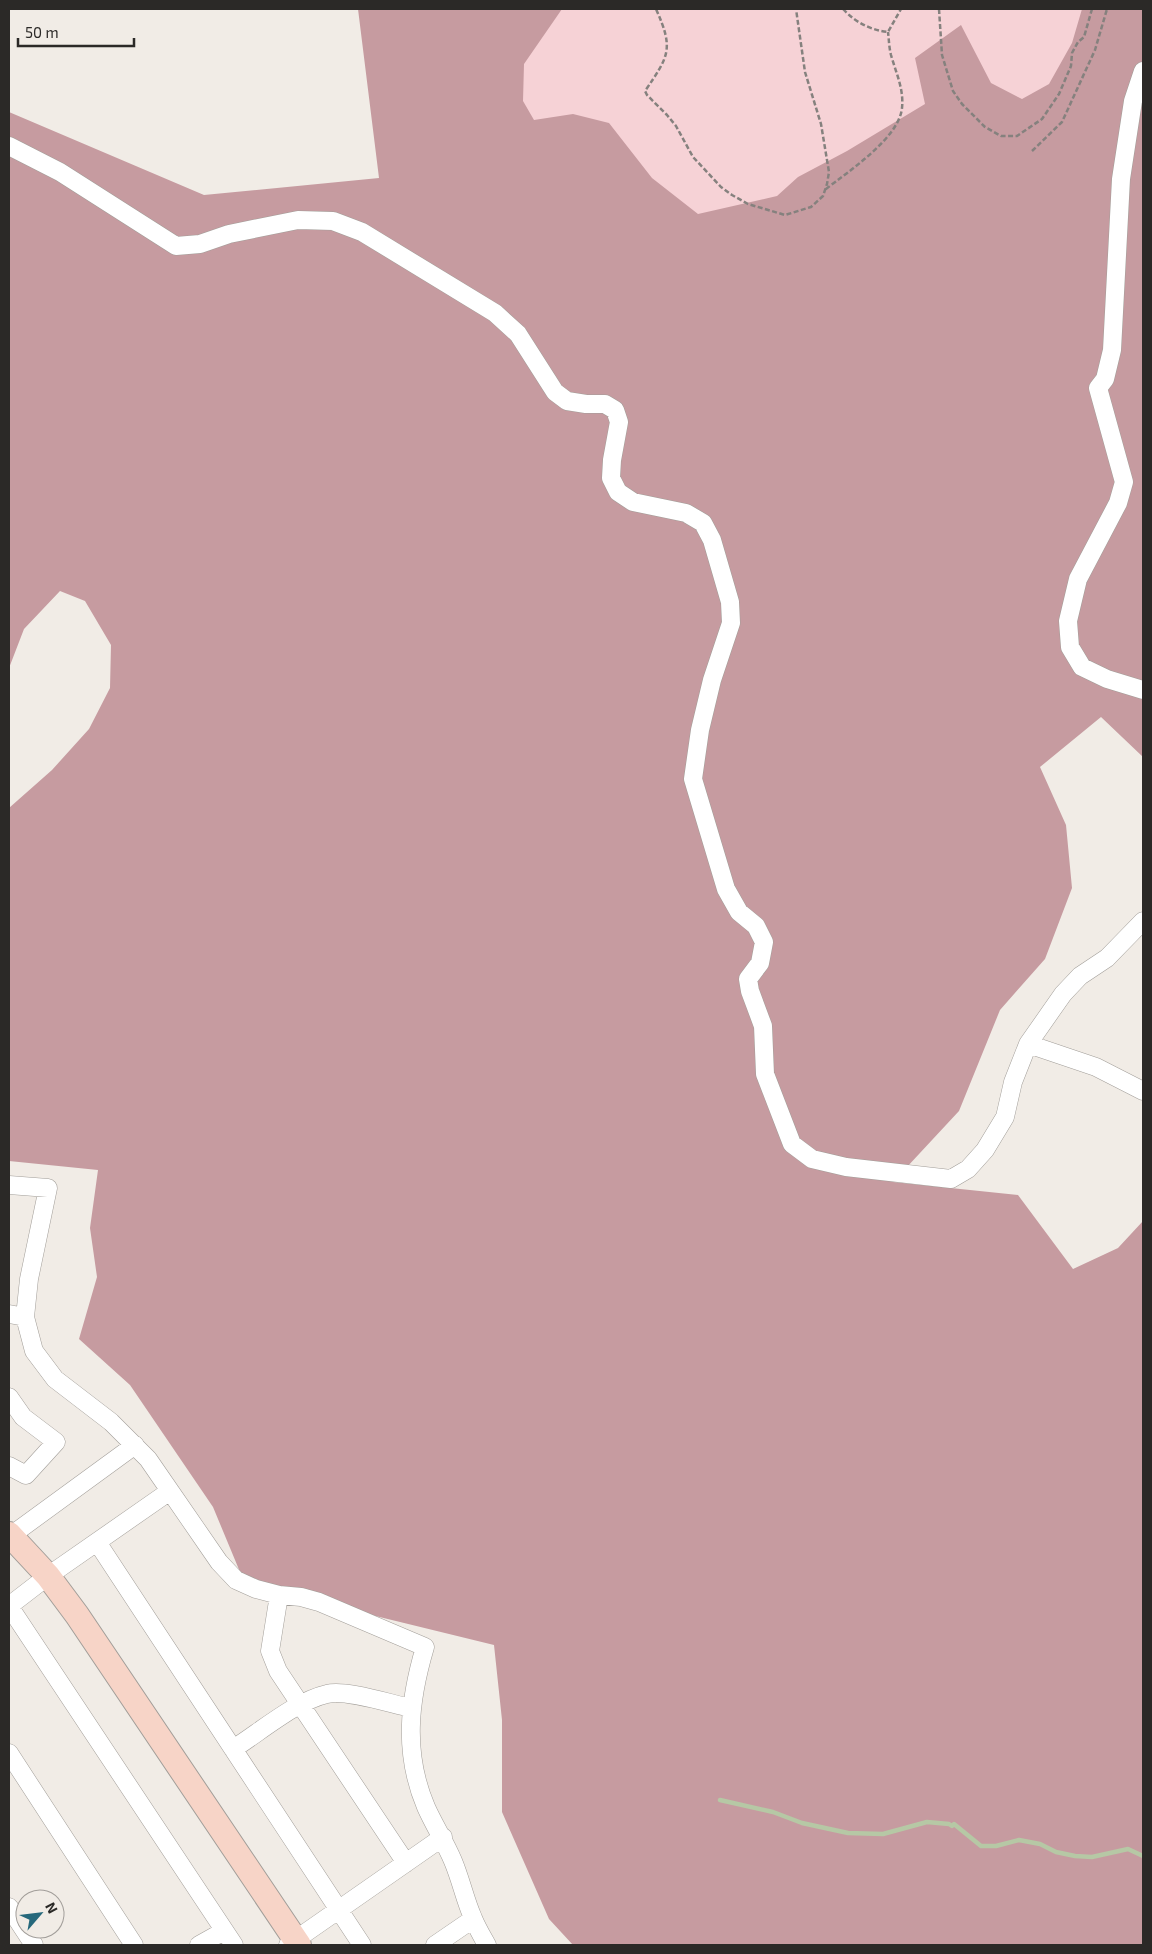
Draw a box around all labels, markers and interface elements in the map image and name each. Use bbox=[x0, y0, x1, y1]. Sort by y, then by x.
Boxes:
scale bar bbox=[18, 15, 134, 47]
text: 50 m bbox=[25, 23, 59, 41]
north arrow bbox=[15, 1889, 65, 1939]
text: N bbox=[42, 1899, 62, 1916]

